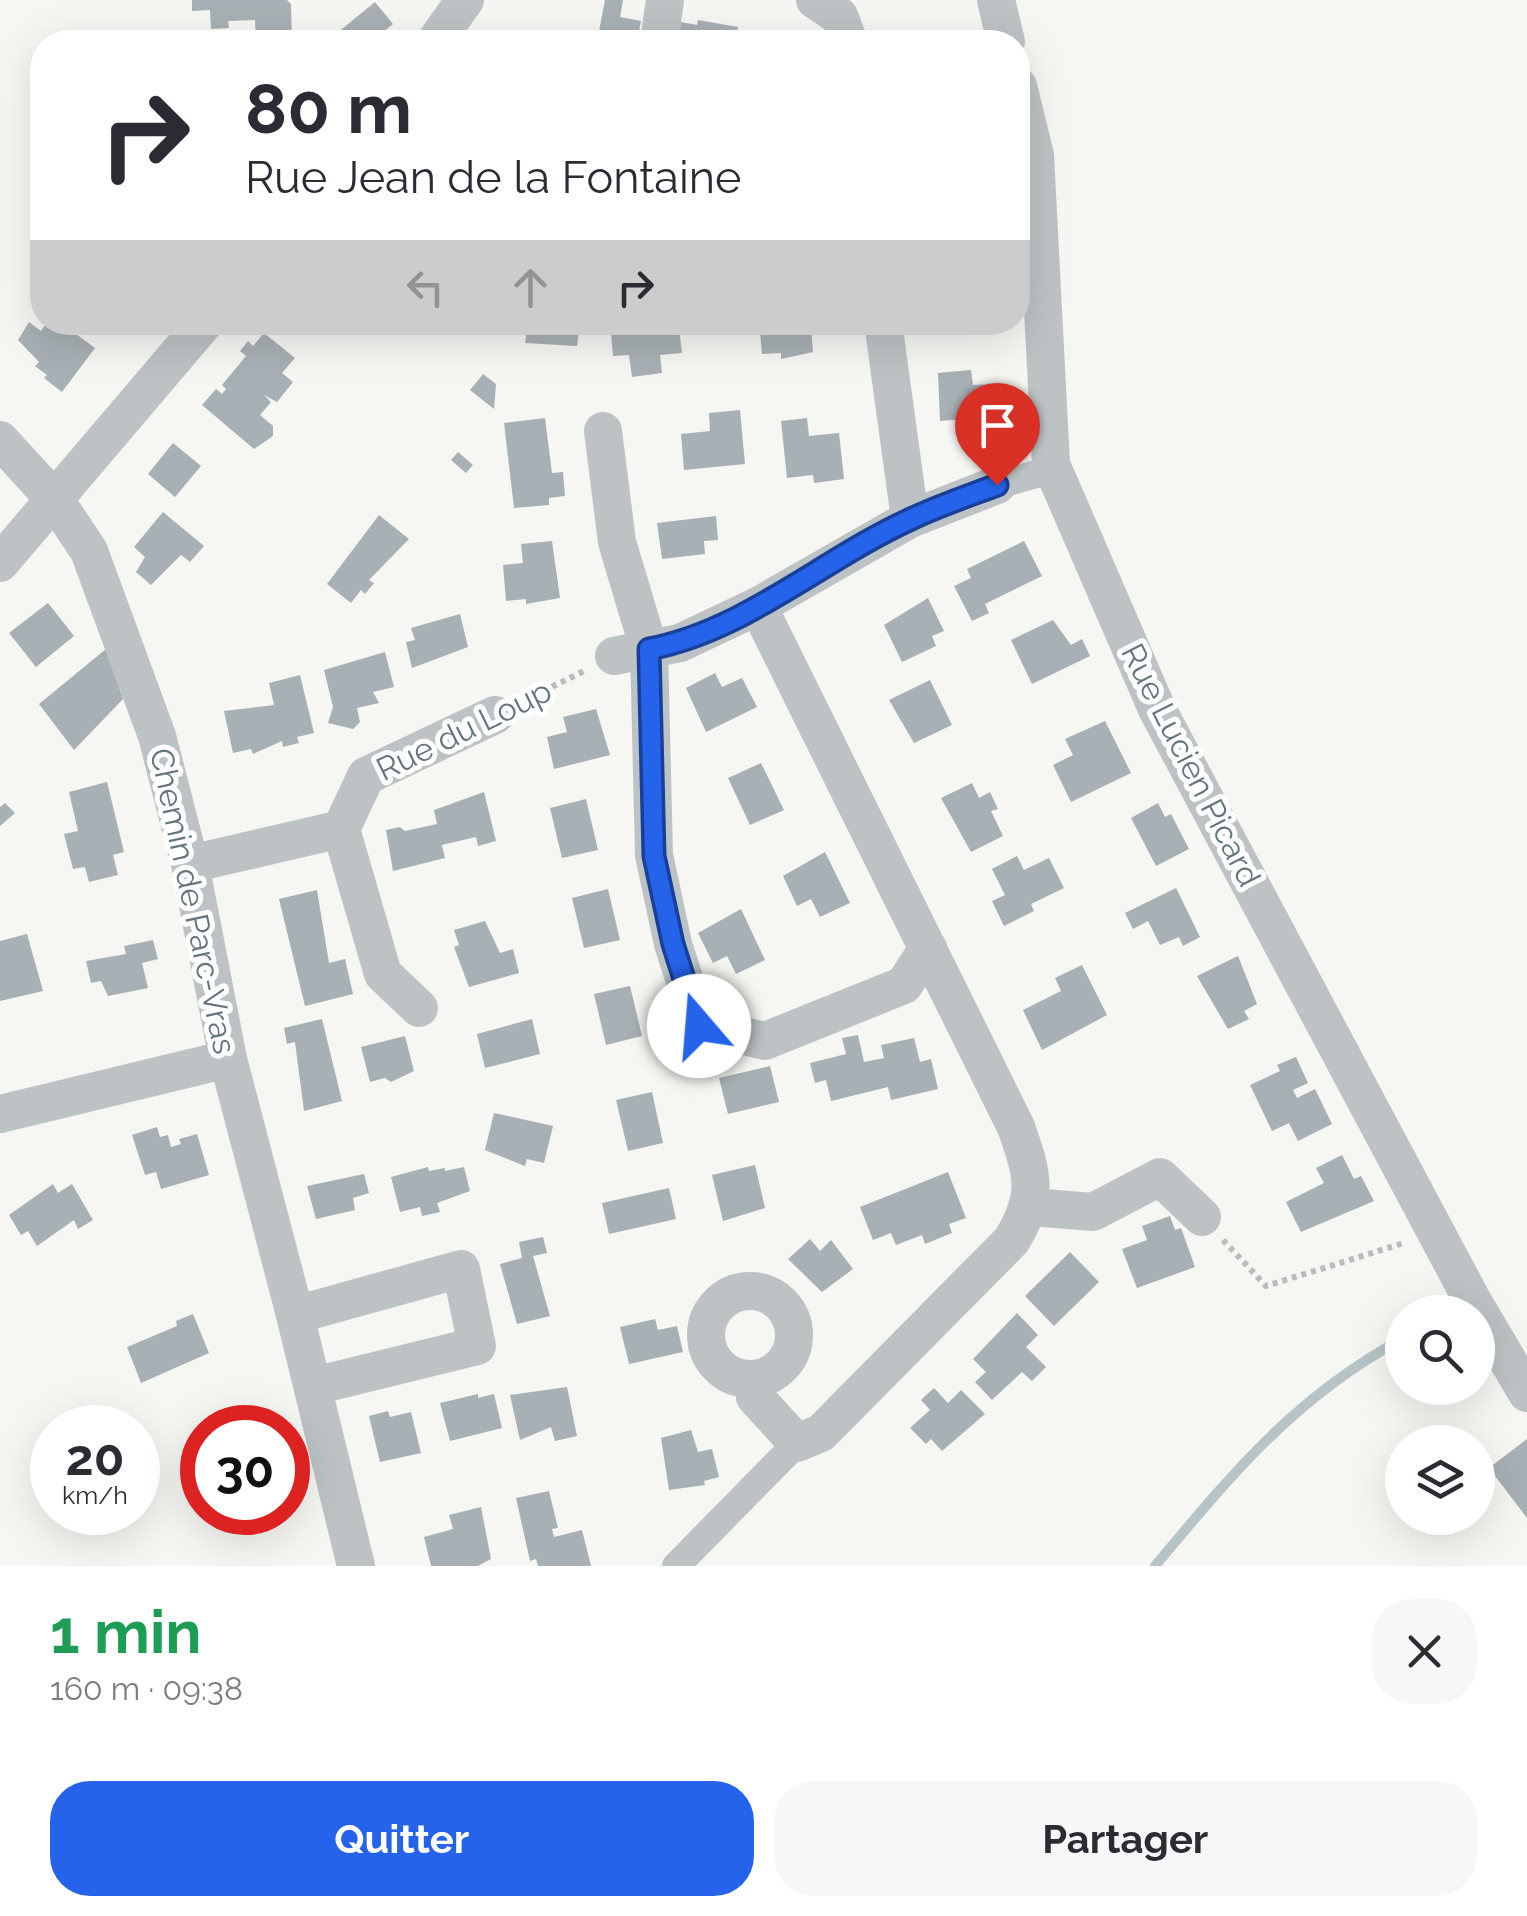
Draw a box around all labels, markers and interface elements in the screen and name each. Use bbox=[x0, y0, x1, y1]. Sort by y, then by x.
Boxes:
text: 80 m bbox=[245, 67, 412, 149]
icon: right bbox=[80, 70, 210, 200]
text: Rue Jean de la Fontaine bbox=[245, 151, 741, 204]
icon: left bbox=[398, 260, 453, 315]
icon: ahead bbox=[503, 260, 558, 315]
icon: right bbox=[608, 260, 663, 315]
pin bbox=[955, 383, 1040, 486]
icon: arrive bbox=[970, 398, 1025, 453]
street label: Rue Lucien Picard bbox=[1114, 637, 1269, 892]
street label: Rue du Loup bbox=[370, 671, 557, 788]
street label: Chemin de Parc-Vras bbox=[143, 745, 244, 1057]
position arrow bbox=[647, 974, 751, 1078]
map controls bbox=[1385, 1295, 1495, 1535]
button: search bbox=[1385, 1295, 1495, 1405]
speed limit sign: 30 bbox=[180, 1405, 310, 1535]
button: layers bbox=[1385, 1425, 1495, 1535]
text: 20 bbox=[66, 1428, 124, 1487]
text: km/h bbox=[62, 1480, 128, 1510]
text: 1 min bbox=[50, 1597, 201, 1667]
button: close bbox=[1372, 1599, 1477, 1704]
text: 160 m · 09:38 bbox=[50, 1670, 243, 1707]
button: Quitter bbox=[50, 1781, 754, 1896]
button: Partager bbox=[774, 1781, 1477, 1896]

